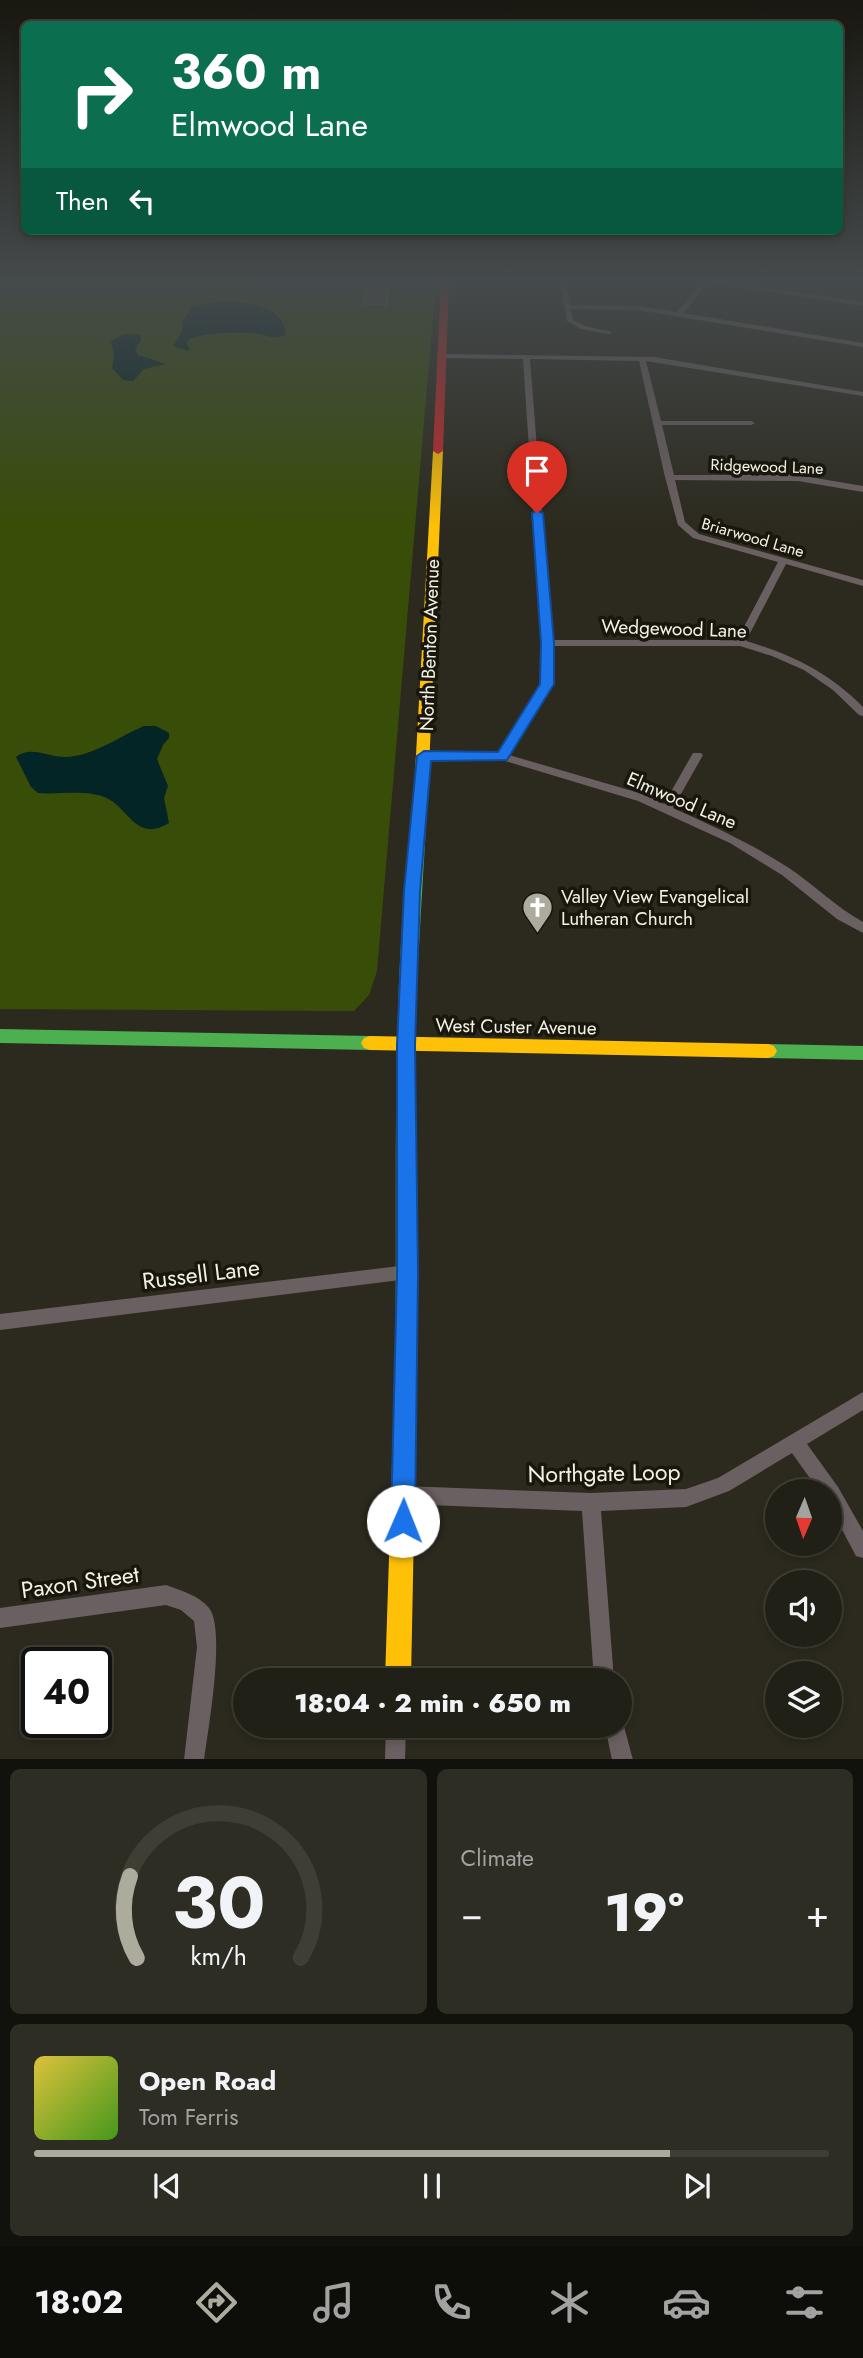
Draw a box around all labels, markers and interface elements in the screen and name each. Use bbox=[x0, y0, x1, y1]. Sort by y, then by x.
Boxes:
text: 360 m bbox=[171, 37, 322, 107]
icon: right bbox=[56, 49, 147, 140]
text: Elmwood Lane bbox=[171, 102, 368, 148]
text: Then bbox=[56, 182, 109, 220]
icon: left bbox=[123, 182, 161, 220]
pin bbox=[507, 441, 567, 513]
icon: arrive bbox=[518, 452, 556, 490]
street label: Ridgewood Lane bbox=[710, 453, 824, 480]
street label: Briarwood Lane bbox=[699, 512, 807, 563]
street label: North Benton Avenue bbox=[413, 558, 446, 731]
street label: Wedgewood Lane bbox=[601, 612, 747, 645]
street label: Elmwood Lane bbox=[623, 765, 741, 836]
place label: Valley View Evangelical Lutheran Church bbox=[561, 883, 749, 932]
church icon: Valley View Evangelical Lutheran Church bbox=[521, 890, 555, 934]
street label: West Custer Avenue bbox=[435, 1012, 597, 1041]
street label: Russell Lane bbox=[140, 1250, 262, 1298]
street label: Northgate Loop bbox=[527, 1455, 681, 1491]
north arrow bbox=[765, 1479, 842, 1556]
map controls bbox=[765, 1479, 842, 1738]
position arrow bbox=[366, 1484, 440, 1558]
street label: Paxon Street bbox=[19, 1557, 142, 1607]
button: sound bbox=[765, 1570, 842, 1647]
speed limit sign: 40 bbox=[21, 1647, 112, 1738]
button: layers bbox=[765, 1661, 842, 1738]
text: 18:04 · 2 min · 650 m bbox=[294, 1684, 571, 1722]
text: Climate bbox=[461, 1841, 534, 1875]
text: 30 bbox=[172, 1850, 265, 1955]
text: 19° bbox=[605, 1875, 684, 1951]
text: − bbox=[461, 1886, 483, 1941]
text: + bbox=[806, 1886, 829, 1941]
text: km/h bbox=[190, 1937, 247, 1973]
text: Open Road bbox=[139, 2062, 276, 2100]
text: Tom Ferris bbox=[139, 2100, 238, 2134]
icon: previous bbox=[148, 2167, 186, 2205]
icon: pause bbox=[413, 2167, 451, 2205]
icon: next bbox=[678, 2167, 716, 2205]
icon: directions bbox=[192, 2278, 241, 2327]
icon: music bbox=[309, 2278, 358, 2327]
icon: phone bbox=[427, 2278, 476, 2327]
icon: climate bbox=[545, 2278, 594, 2327]
icon: car bbox=[662, 2278, 711, 2327]
icon: filters bbox=[780, 2278, 829, 2327]
text: 18:02 bbox=[34, 2279, 123, 2325]

